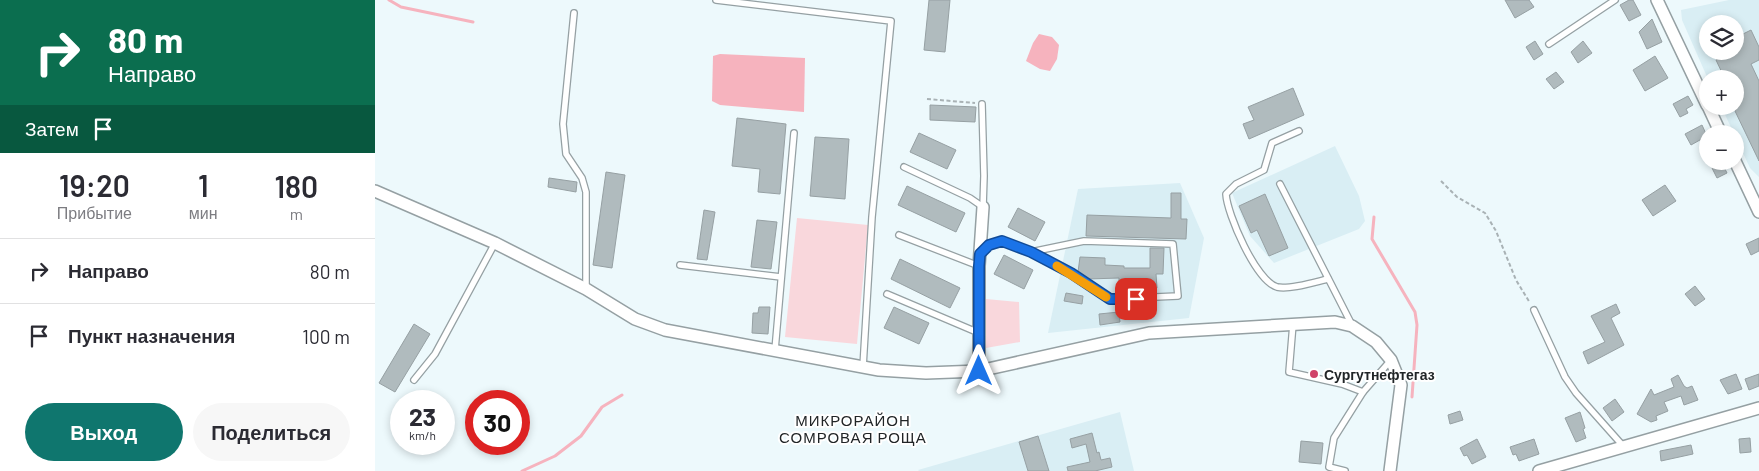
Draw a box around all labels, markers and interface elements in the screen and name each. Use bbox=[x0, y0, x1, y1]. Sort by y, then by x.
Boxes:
map controls bbox=[1699, 15, 1744, 170]
button: layers bbox=[1699, 15, 1744, 60]
text: 80 m bbox=[108, 18, 183, 60]
icon: right bbox=[25, 20, 90, 85]
text: Направо bbox=[108, 60, 196, 86]
button: + bbox=[1699, 70, 1744, 115]
icon: arrive bbox=[89, 115, 117, 143]
text: Затем bbox=[25, 117, 79, 140]
button: − bbox=[1699, 125, 1744, 170]
text: 19:20 bbox=[59, 167, 130, 203]
text: 1 bbox=[198, 167, 209, 203]
text: 180 bbox=[274, 168, 318, 204]
text: Прибытие bbox=[57, 203, 132, 222]
text: мин bbox=[189, 203, 218, 222]
text: m bbox=[290, 204, 303, 223]
icon: right bbox=[25, 257, 53, 285]
text: Направо bbox=[68, 259, 149, 282]
text: 80 m bbox=[310, 260, 350, 283]
pin bbox=[1115, 278, 1157, 320]
icon: arrive bbox=[1122, 285, 1150, 313]
icon: arrive bbox=[25, 322, 53, 350]
text: Пункт назначения bbox=[68, 324, 235, 347]
text: 100 m bbox=[302, 325, 350, 348]
position arrow bbox=[952, 344, 1004, 396]
place label: Сургутнефтегаз bbox=[1324, 366, 1435, 383]
marker: Сургутнефтегаз bbox=[1308, 368, 1320, 380]
speed limit sign: 30 bbox=[465, 390, 530, 455]
text: 23 bbox=[409, 401, 436, 431]
button: Выход bbox=[25, 403, 183, 461]
button: Поделиться bbox=[193, 403, 350, 461]
district label: МИКРОРАЙОН СОМРОВАЯ РОЩА bbox=[779, 411, 927, 446]
text: km/h bbox=[409, 428, 436, 442]

